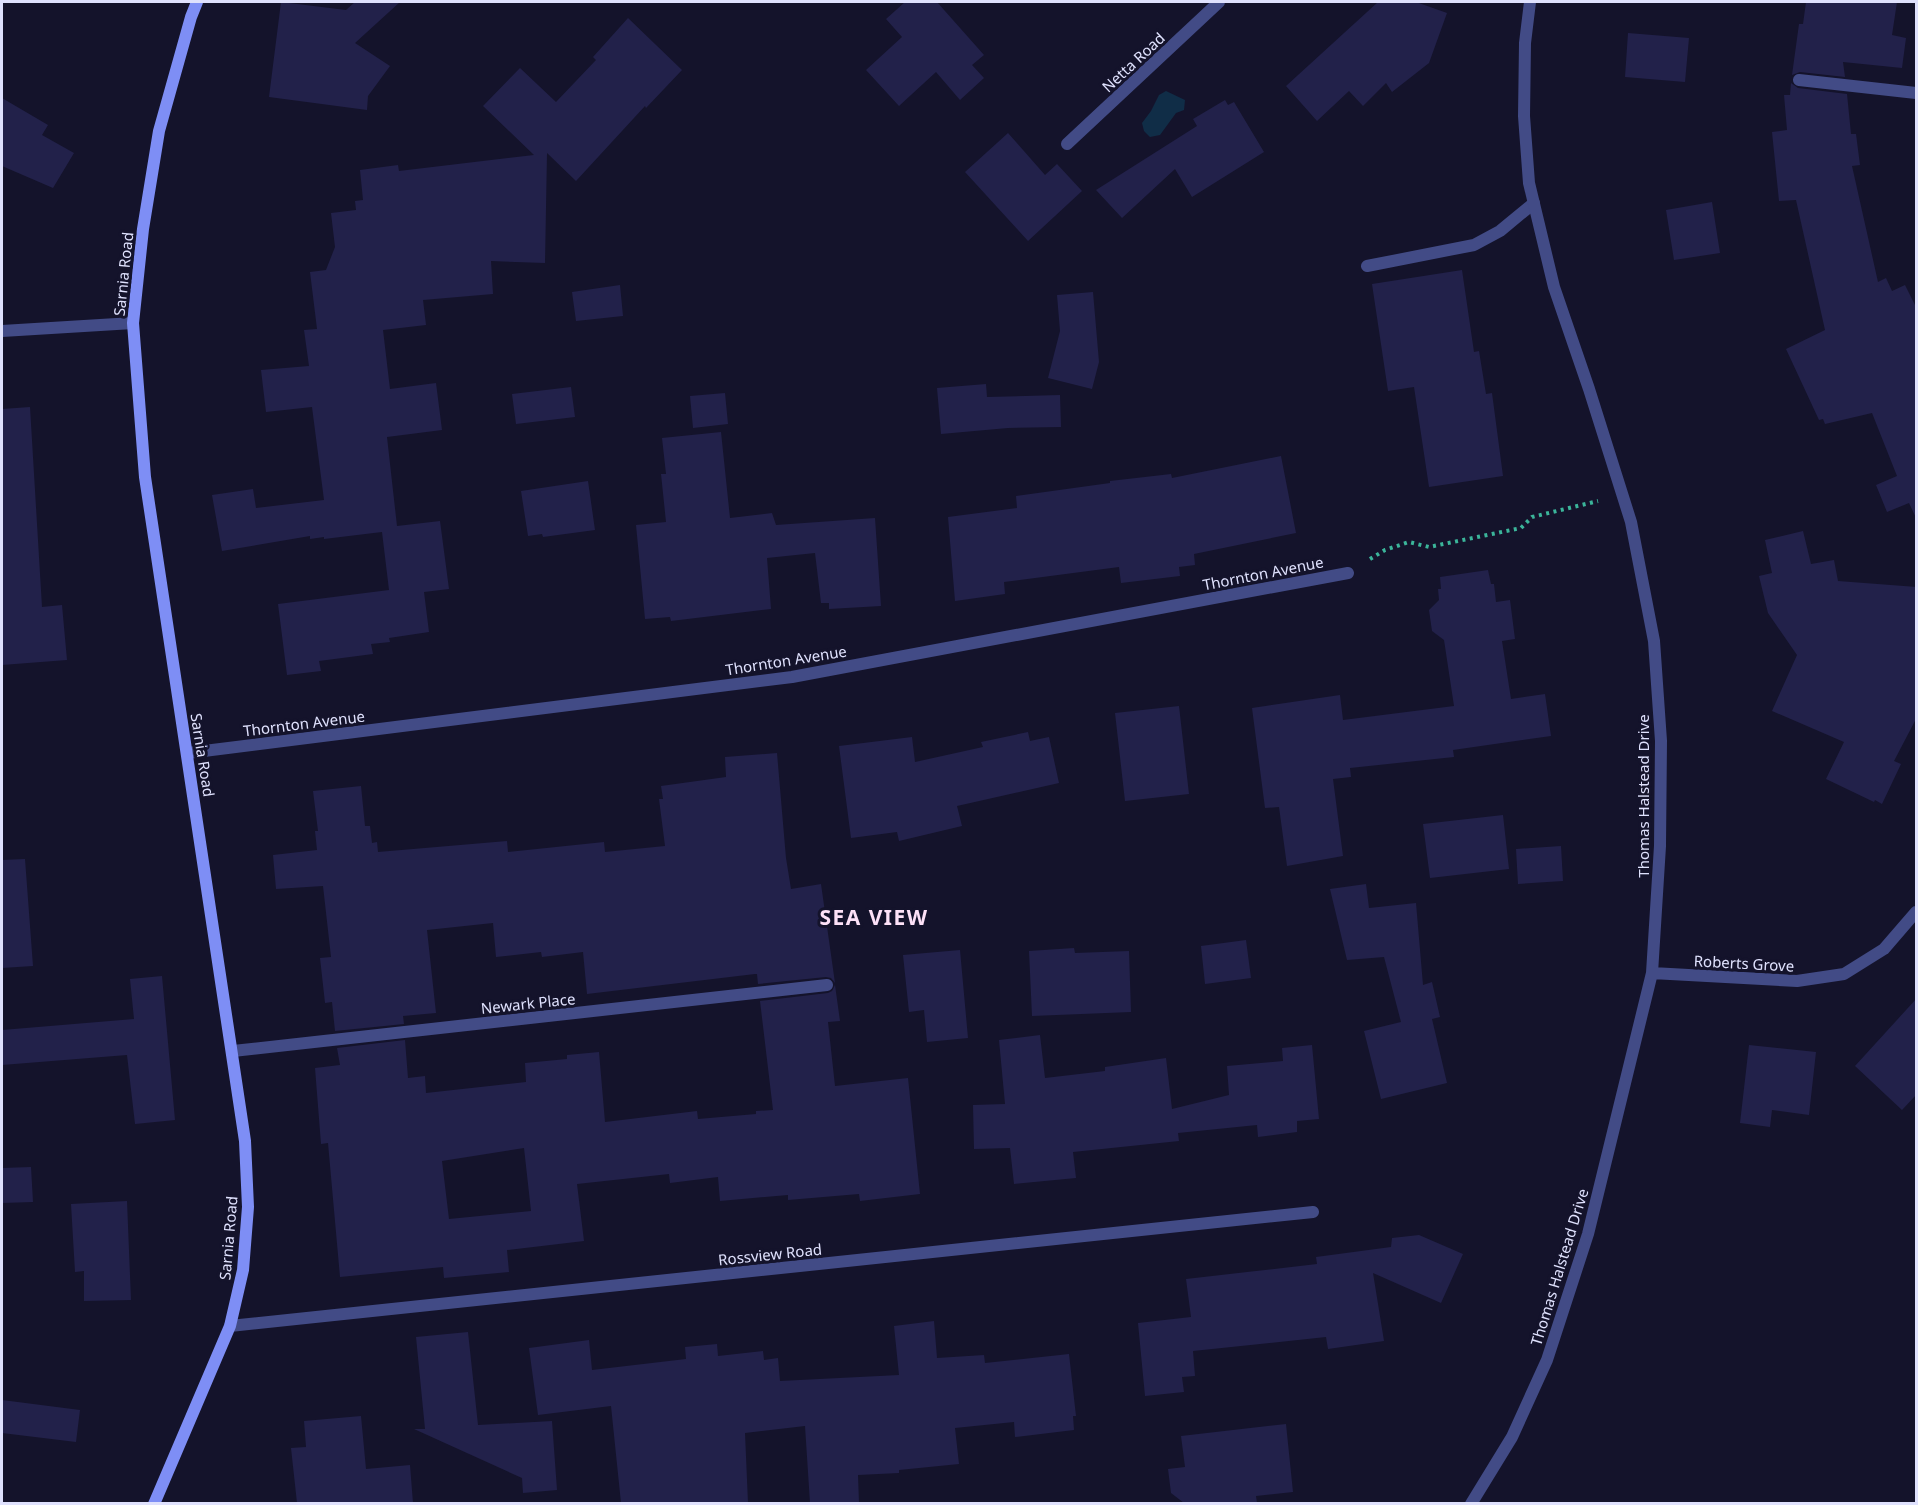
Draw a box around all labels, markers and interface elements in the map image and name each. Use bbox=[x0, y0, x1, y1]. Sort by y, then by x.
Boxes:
street label: Netta Road bbox=[1097, 28, 1169, 96]
street label: Sarnia Road bbox=[109, 231, 137, 317]
street label: Thornton Avenue bbox=[1201, 551, 1325, 595]
street label: Thornton Avenue bbox=[724, 641, 848, 679]
street label: Thornton Avenue bbox=[242, 706, 366, 740]
street label: Sarnia Road bbox=[187, 712, 219, 798]
street label: Thomas Halstead Drive bbox=[1633, 714, 1653, 878]
district label: SEA VIEW bbox=[819, 903, 929, 931]
street label: Roberts Grove bbox=[1693, 950, 1795, 976]
street label: Newark Place bbox=[480, 988, 576, 1018]
street label: Thomas Halstead Drive bbox=[1526, 1186, 1592, 1348]
street label: Sarnia Road bbox=[214, 1195, 242, 1281]
street label: Rossview Road bbox=[717, 1239, 823, 1269]

